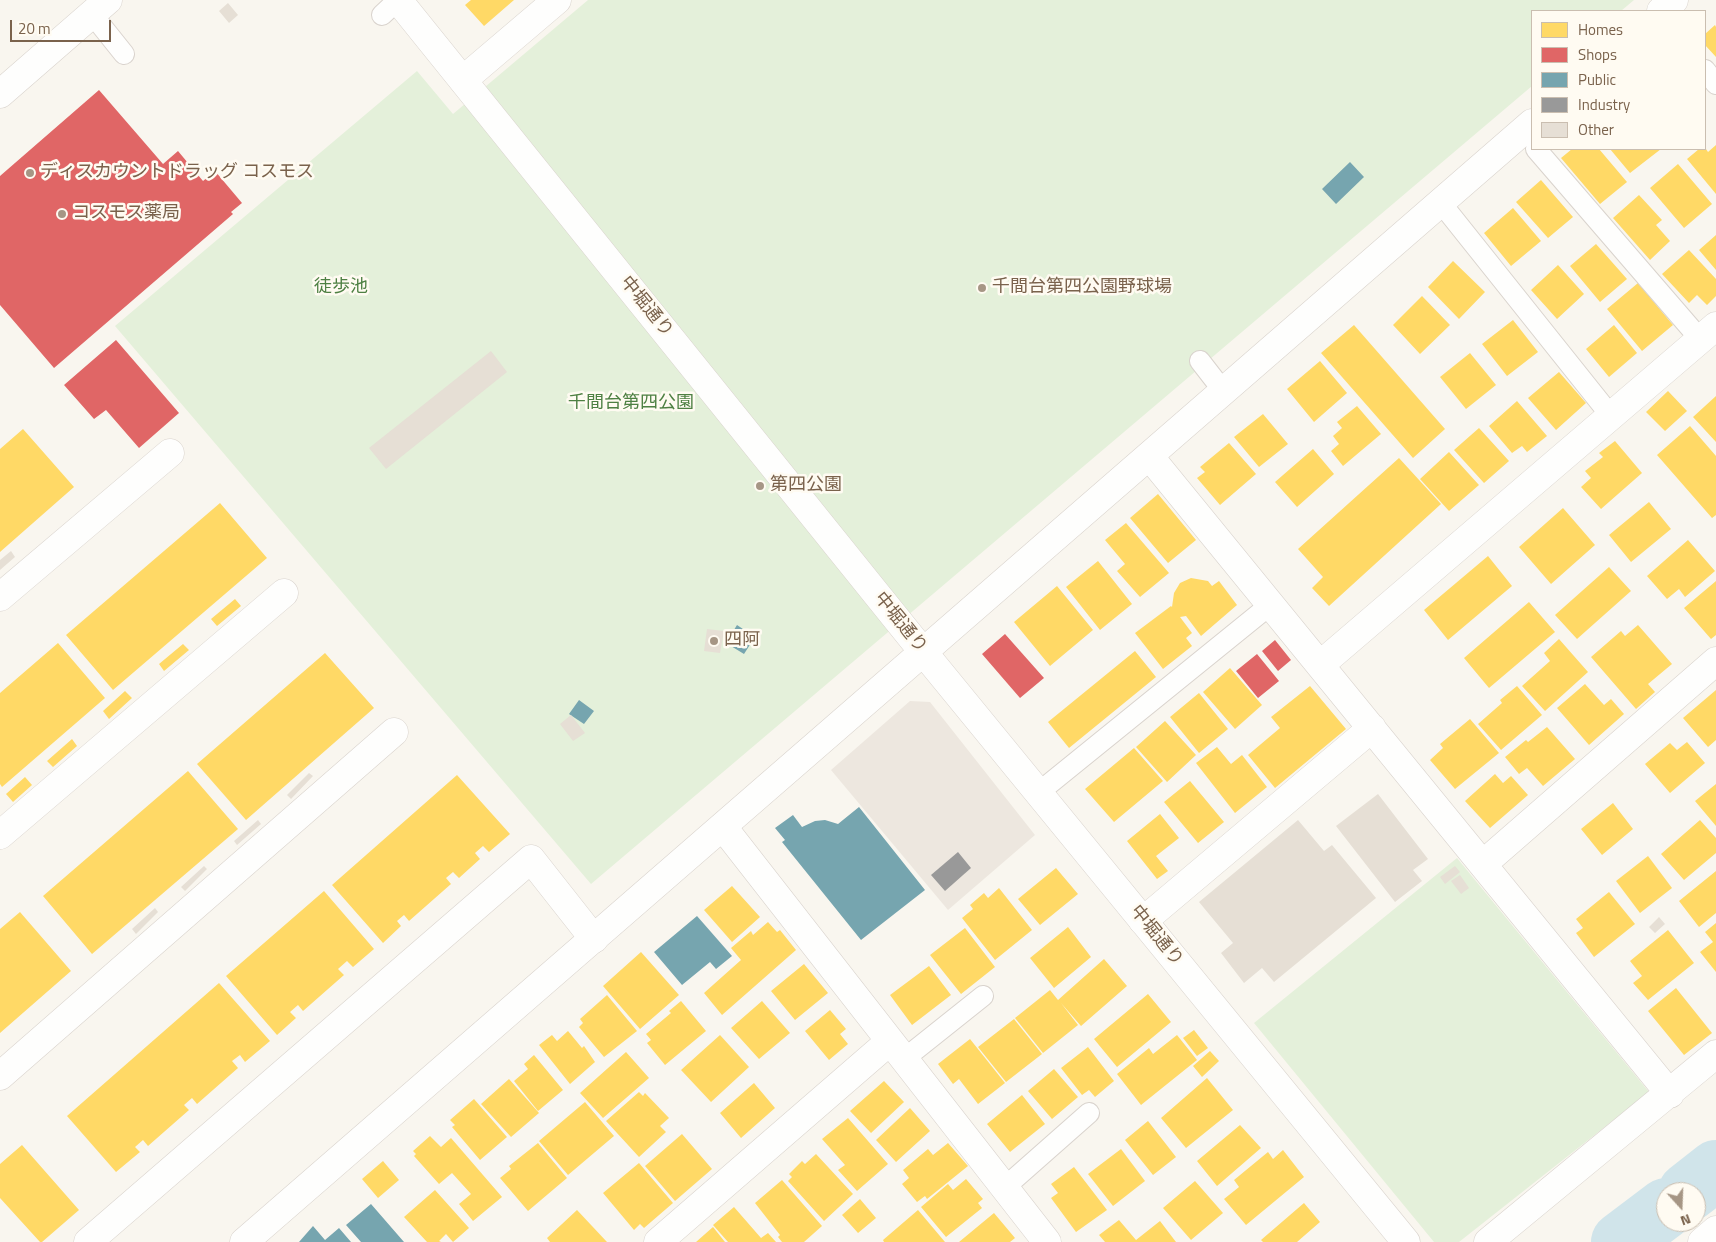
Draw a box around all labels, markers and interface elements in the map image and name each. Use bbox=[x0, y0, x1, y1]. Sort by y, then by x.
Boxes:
scale bar bbox=[12, 10, 114, 42]
legend bbox=[1531, 10, 1706, 150]
text: 20 m bbox=[18, 17, 51, 40]
text: Homes bbox=[1578, 18, 1623, 41]
text: Shops bbox=[1578, 43, 1617, 66]
text: Public bbox=[1578, 68, 1616, 91]
text: Industry bbox=[1578, 93, 1630, 116]
text: Other bbox=[1578, 118, 1614, 141]
place label: ディスカウントドラッグ コスモス bbox=[40, 162, 314, 184]
marker: ディスカウントドラッグ コスモス bbox=[24, 167, 36, 179]
place label: コスモス薬局 bbox=[72, 203, 180, 225]
marker: コスモス薬局 bbox=[56, 208, 68, 220]
street label: 中堀通り bbox=[615, 272, 677, 342]
park label: 徒歩池 bbox=[314, 277, 368, 299]
place label: 千間台第四公園野球場 bbox=[992, 277, 1172, 299]
marker: 千間台第四公園野球場 bbox=[976, 282, 988, 294]
park label: 千間台第四公園 bbox=[568, 393, 694, 415]
place label: 第四公園 bbox=[770, 475, 842, 497]
marker: 第四公園 bbox=[754, 480, 766, 492]
street label: 中堀通り bbox=[869, 588, 931, 658]
place label: 四阿 bbox=[724, 630, 760, 652]
marker: 四阿 bbox=[708, 635, 720, 647]
street label: 中堀通り bbox=[1125, 901, 1187, 971]
north arrow bbox=[1656, 1182, 1706, 1232]
text: N bbox=[1678, 1209, 1694, 1232]

